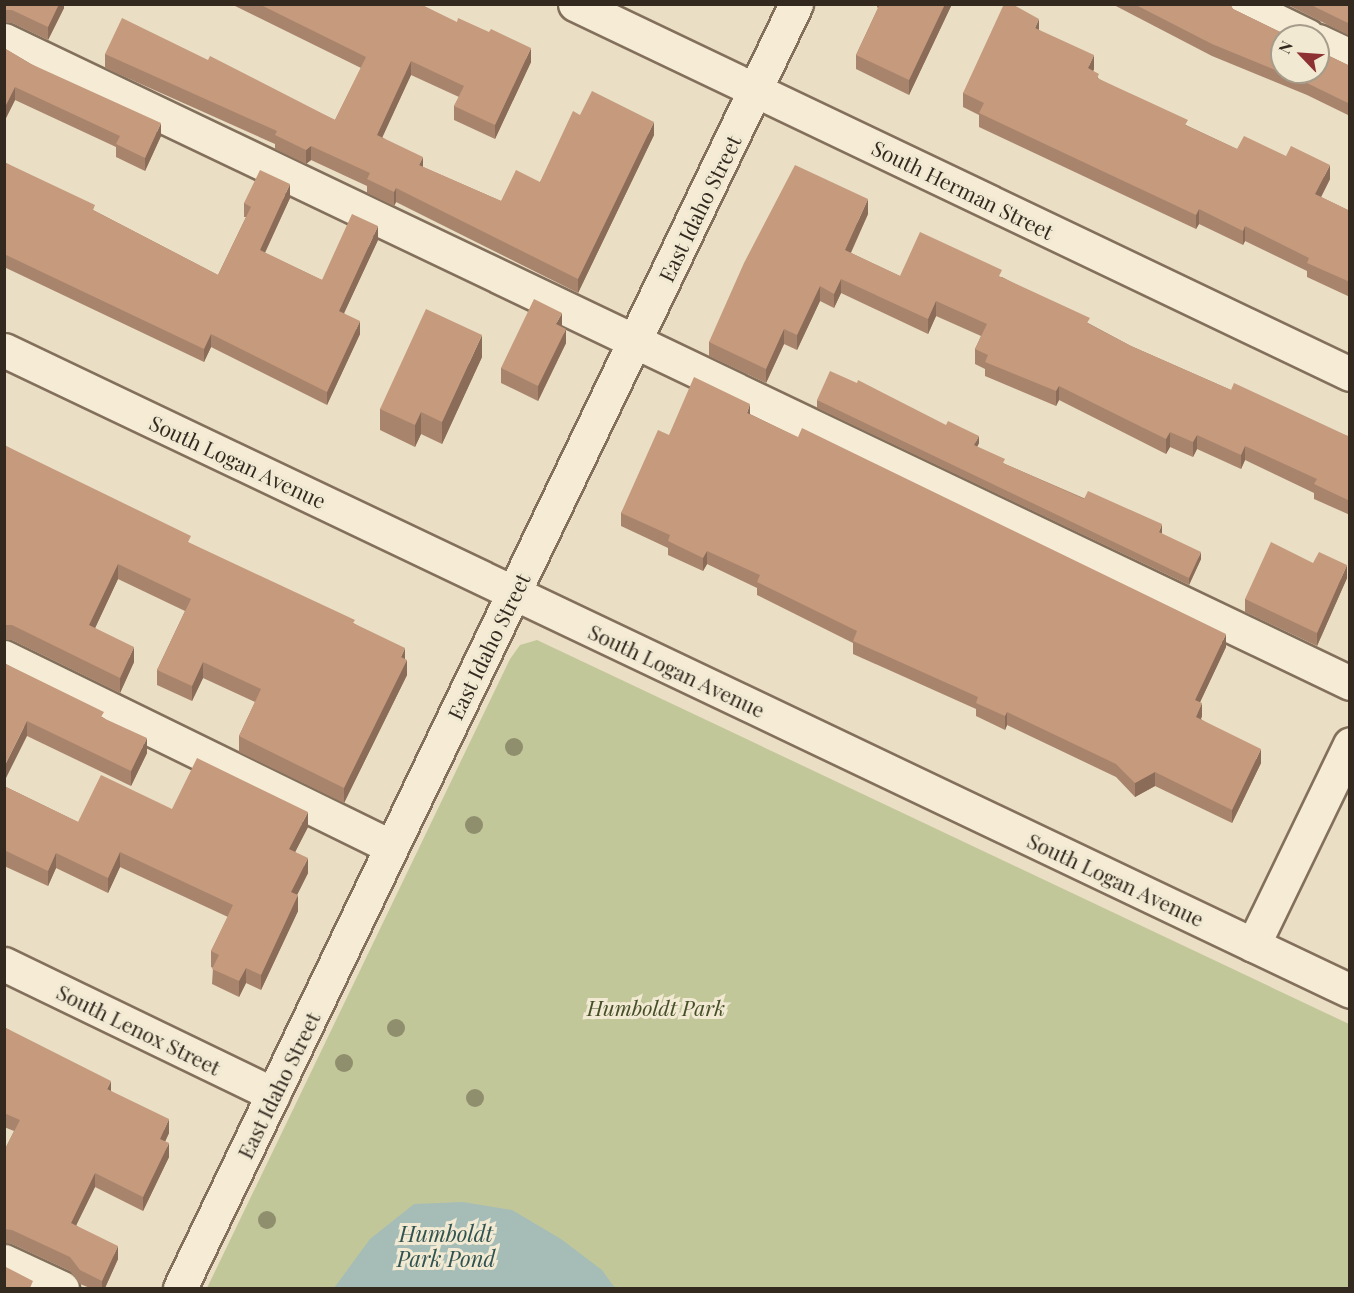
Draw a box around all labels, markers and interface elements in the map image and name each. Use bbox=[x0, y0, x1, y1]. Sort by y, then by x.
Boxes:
north arrow bbox=[1270, 24, 1330, 84]
text: N bbox=[1273, 37, 1297, 57]
street label: East Idaho Street bbox=[653, 130, 745, 286]
street label: South Herman Street bbox=[868, 134, 1058, 244]
street label: South Logan Avenue bbox=[146, 409, 330, 513]
street label: East Idaho Street bbox=[442, 568, 534, 724]
street label: South Logan Avenue bbox=[585, 618, 769, 722]
street label: South Logan Avenue bbox=[1024, 827, 1208, 931]
street label: South Lenox Street bbox=[53, 978, 225, 1080]
park label: Humboldt Park bbox=[587, 994, 725, 1020]
street label: East Idaho Street bbox=[232, 1007, 324, 1163]
water label: Humboldt Park Pond bbox=[397, 1220, 495, 1272]

